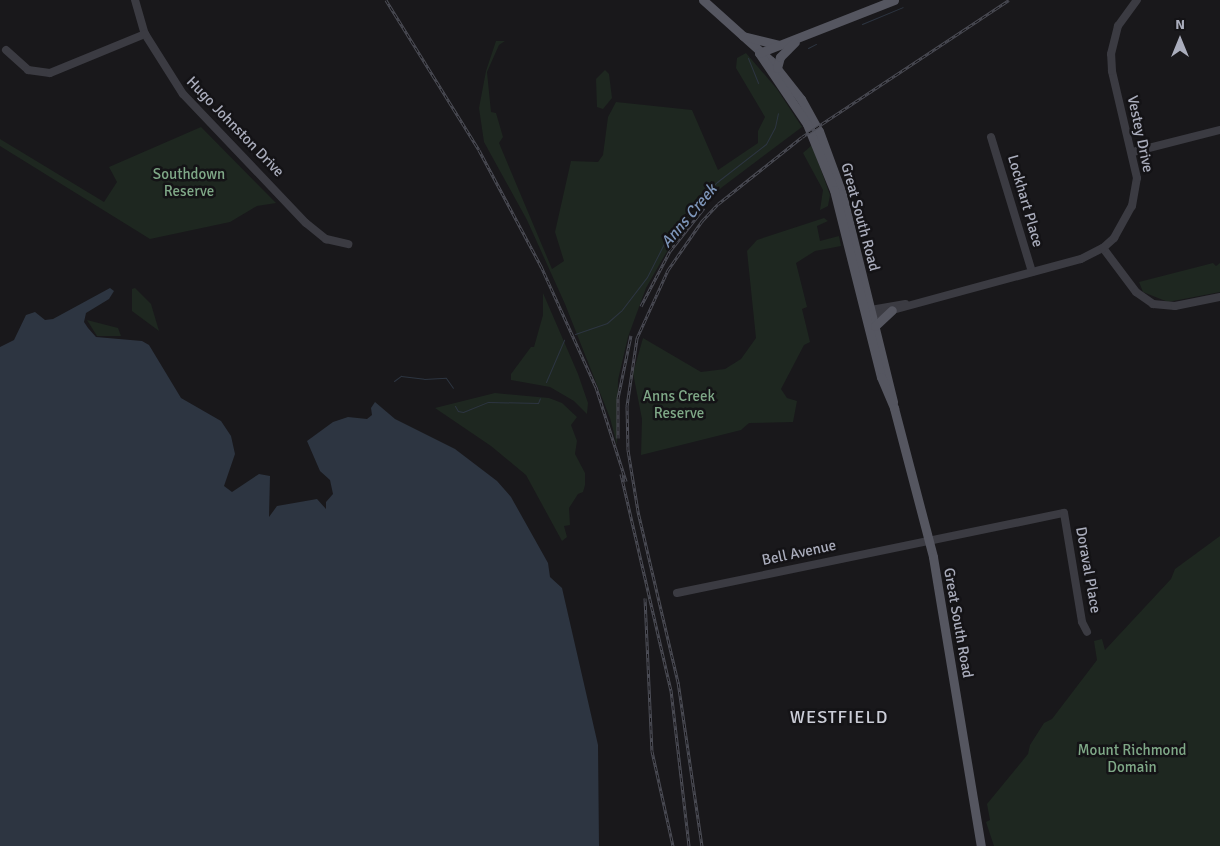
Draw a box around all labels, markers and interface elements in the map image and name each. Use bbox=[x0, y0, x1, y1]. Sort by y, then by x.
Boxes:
north arrow bbox=[1155, 15, 1205, 65]
text: N bbox=[1175, 16, 1185, 33]
street label: Hugo Johnston Drive bbox=[182, 73, 288, 181]
street label: Vestey Drive bbox=[1123, 94, 1157, 174]
street label: Lockhart Place bbox=[1003, 153, 1047, 249]
street label: Great South Road bbox=[837, 161, 883, 273]
park label: Southdown Reserve bbox=[153, 165, 225, 200]
water label: Anns Creek bbox=[657, 180, 721, 252]
park label: Anns Creek Reserve bbox=[643, 387, 715, 422]
street label: Doraval Place bbox=[1072, 525, 1104, 615]
street label: Bell Avenue bbox=[760, 536, 838, 570]
street label: Great South Road bbox=[939, 567, 977, 679]
district label: WESTFIELD bbox=[789, 706, 889, 728]
park label: Mount Richmond Domain bbox=[1077, 741, 1187, 776]

